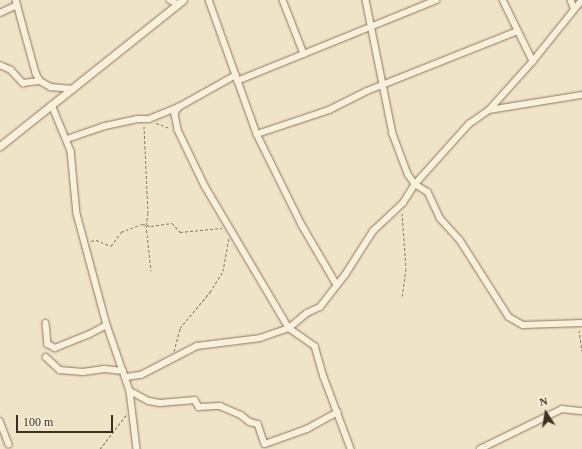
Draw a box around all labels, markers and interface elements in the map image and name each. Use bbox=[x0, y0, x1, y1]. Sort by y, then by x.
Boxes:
north arrow bbox=[526, 393, 566, 433]
text: N bbox=[538, 395, 549, 408]
scale bar bbox=[18, 407, 115, 433]
text: 100 m bbox=[23, 415, 53, 429]

